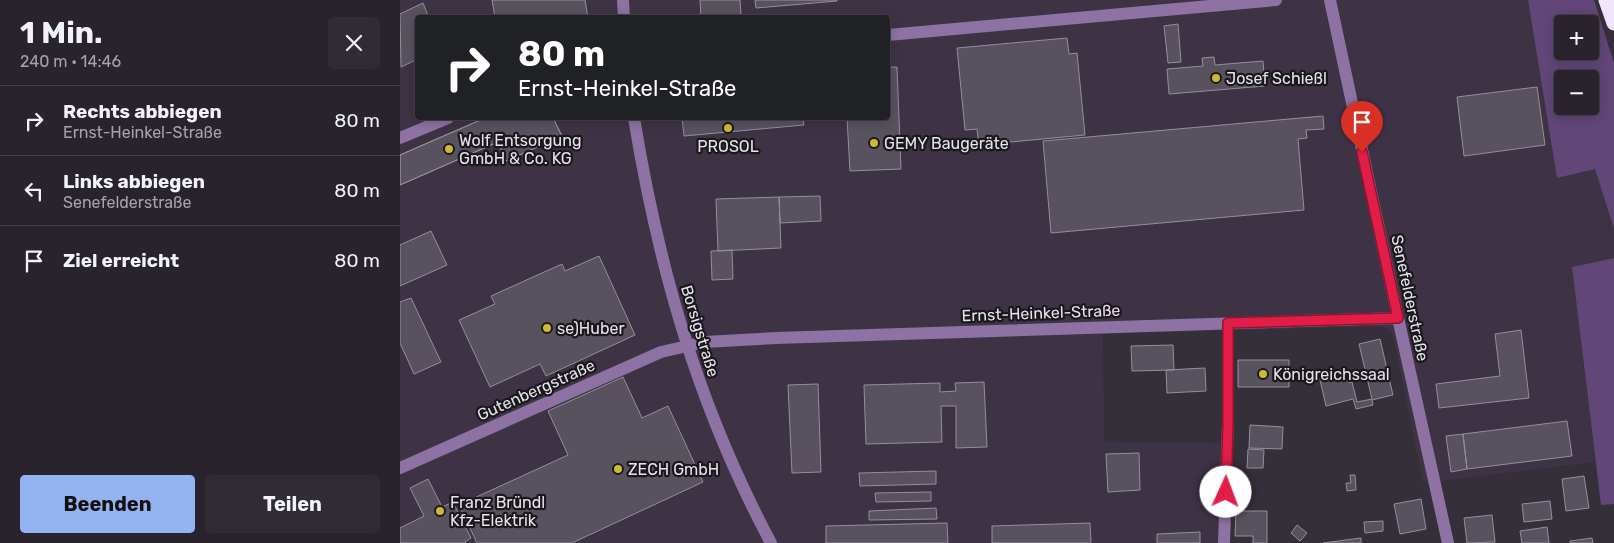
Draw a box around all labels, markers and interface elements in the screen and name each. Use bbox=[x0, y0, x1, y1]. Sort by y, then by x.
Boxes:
text: 1 Min. bbox=[20, 15, 103, 51]
map controls bbox=[1554, 15, 1599, 115]
button: + bbox=[1554, 15, 1599, 60]
button: close bbox=[328, 17, 380, 69]
text: 80 m bbox=[518, 33, 605, 75]
icon: right bbox=[435, 35, 500, 100]
text: 240 m · 14:46 bbox=[20, 52, 121, 71]
place label: Josef Schießl bbox=[1226, 69, 1327, 88]
button: − bbox=[1554, 70, 1599, 115]
marker: Josef Schießl bbox=[1210, 72, 1222, 84]
text: Ernst-Heinkel-Straße bbox=[518, 75, 736, 102]
text: Rechts abbiegen bbox=[63, 100, 222, 123]
pin bbox=[1341, 101, 1383, 152]
icon: right bbox=[20, 107, 48, 135]
icon: arrive bbox=[1348, 108, 1376, 136]
text: 80 m bbox=[334, 109, 380, 132]
marker: PROSOL bbox=[722, 122, 734, 134]
text: Ernst-Heinkel-Straße bbox=[63, 123, 222, 142]
place label: Wolf Entsorgung GmbH & Co. KG bbox=[459, 131, 582, 168]
place label: GEMY Baugeräte bbox=[884, 134, 1009, 153]
place label: PROSOL bbox=[697, 137, 759, 156]
marker: GEMY Baugeräte bbox=[868, 137, 880, 149]
marker: Wolf Entsorgung GmbH & Co. KG bbox=[443, 143, 455, 155]
text: Links abbiegen bbox=[63, 170, 205, 193]
icon: left bbox=[20, 177, 48, 205]
text: 80 m bbox=[334, 179, 380, 202]
text: Senefelderstraße bbox=[63, 193, 191, 212]
street label: Senefelderstraße bbox=[1387, 233, 1433, 363]
icon: arrive bbox=[20, 247, 48, 275]
text: Ziel erreicht bbox=[63, 249, 179, 272]
text: 80 m bbox=[334, 249, 380, 272]
street label: Borsigstraße bbox=[677, 283, 723, 379]
street label: Ernst-Heinkel-Straße bbox=[961, 301, 1121, 325]
place label: se)Huber bbox=[557, 319, 624, 338]
marker: se)Huber bbox=[541, 322, 553, 334]
street label: Gutenbergstraße bbox=[474, 355, 598, 424]
place label: Königreichssaal bbox=[1273, 365, 1390, 384]
marker: Königreichssaal bbox=[1257, 368, 1269, 380]
place label: ZECH GmbH bbox=[628, 460, 719, 479]
marker: ZECH GmbH bbox=[612, 463, 624, 475]
position arrow bbox=[1199, 465, 1251, 517]
button: Beenden bbox=[20, 475, 195, 533]
button: Teilen bbox=[205, 475, 380, 533]
place label: Franz Bründl Kfz-Elektrik bbox=[450, 493, 545, 530]
marker: Franz Bründl Kfz-Elektrik bbox=[434, 505, 446, 517]

